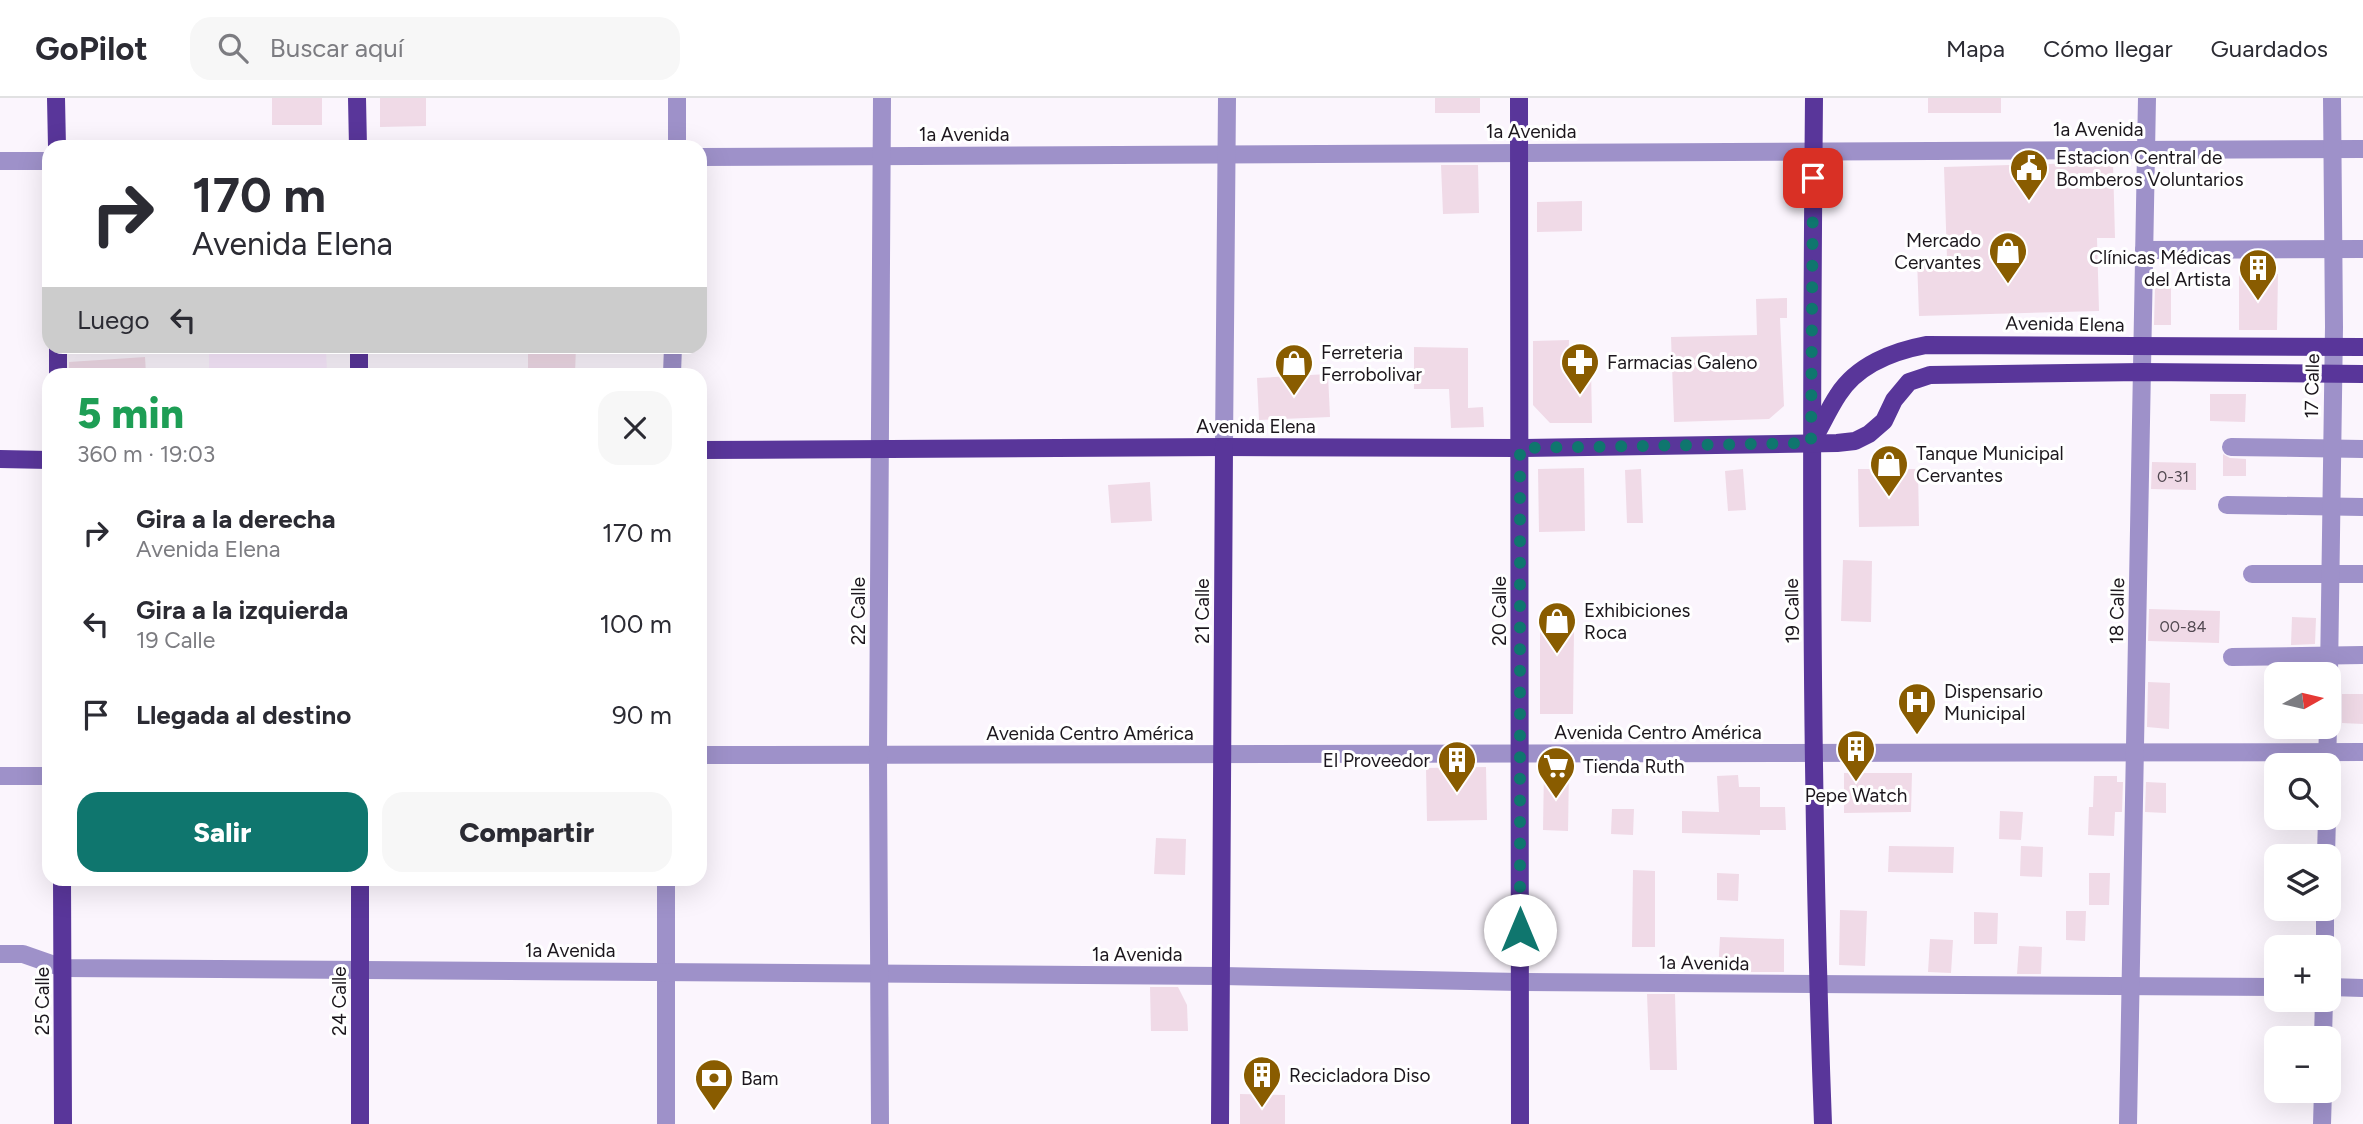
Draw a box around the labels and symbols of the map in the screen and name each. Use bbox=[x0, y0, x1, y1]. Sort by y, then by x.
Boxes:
street label: 1a Avenida bbox=[2053, 118, 2143, 141]
street label: 1a Avenida bbox=[1486, 120, 1576, 143]
street label: 1a Avenida bbox=[919, 123, 1009, 146]
place label: Estacion Central de Bomberos Voluntarios bbox=[2056, 146, 2244, 191]
public building icon: Estacion Central de Bomberos Voluntarios bbox=[2008, 147, 2050, 202]
pin bbox=[1783, 148, 1843, 208]
place label: Mercado Cervantes bbox=[1894, 229, 1981, 274]
shop icon: Mercado Cervantes bbox=[1987, 230, 2029, 285]
place label: Clínicas Médicas del Artista bbox=[2089, 246, 2231, 291]
building icon: Clínicas Médicas del Artista bbox=[2237, 247, 2279, 302]
street label: Avenida Elena bbox=[2005, 311, 2125, 337]
place label: Ferreteria Ferrobolivar bbox=[1321, 341, 1423, 386]
pharmacy icon: Farmacias Galeno bbox=[1559, 341, 1601, 396]
shop icon: Ferreteria Ferrobolivar bbox=[1273, 342, 1315, 397]
place label: Farmacias Galeno bbox=[1607, 351, 1757, 374]
street label: 17 Calle bbox=[2300, 353, 2324, 419]
street label: Avenida Elena bbox=[1196, 415, 1316, 438]
place label: Tanque Municipal Cervantes bbox=[1916, 442, 2064, 487]
shop icon: Tanque Municipal Cervantes bbox=[1868, 443, 1910, 498]
house number: 0-31 bbox=[2157, 467, 2189, 486]
street label: 20 Calle bbox=[1488, 576, 1511, 646]
street label: 22 Calle bbox=[847, 577, 870, 645]
street label: 21 Calle bbox=[1191, 578, 1214, 644]
street label: 19 Calle bbox=[1780, 578, 1804, 644]
street label: 18 Calle bbox=[2105, 578, 2129, 644]
place label: Exhibiciones Roca bbox=[1584, 599, 1691, 644]
shop icon: Exhibiciones Roca bbox=[1536, 600, 1578, 655]
house number: 00-84 bbox=[2160, 617, 2207, 636]
north arrow bbox=[2264, 662, 2342, 738]
place label: Dispensario Municipal bbox=[1944, 680, 2043, 725]
hospital icon: Dispensario Municipal bbox=[1896, 681, 1938, 736]
street label: Avenida Centro América bbox=[1554, 721, 1762, 744]
street label: Avenida Centro América bbox=[986, 722, 1194, 745]
building icon: Pepe Watch bbox=[1835, 728, 1877, 783]
building icon: El Proveedor bbox=[1436, 739, 1478, 794]
supermarket icon: Tienda Ruth bbox=[1535, 745, 1577, 800]
place label: El Proveedor bbox=[1323, 749, 1431, 772]
place label: Tienda Ruth bbox=[1583, 755, 1685, 778]
place label: Pepe Watch bbox=[1805, 784, 1907, 807]
position arrow bbox=[1483, 893, 1557, 967]
street label: 1a Avenida bbox=[525, 939, 615, 962]
street label: 1a Avenida bbox=[1092, 943, 1182, 966]
street label: 1a Avenida bbox=[1658, 951, 1750, 975]
street label: 24 Calle bbox=[328, 966, 351, 1036]
street label: 25 Calle bbox=[31, 967, 54, 1035]
building icon: Recicladora Diso bbox=[1241, 1054, 1283, 1109]
bank icon: Bam bbox=[693, 1057, 735, 1112]
place label: Recicladora Diso bbox=[1289, 1064, 1430, 1087]
place label: Bam bbox=[741, 1067, 778, 1090]

